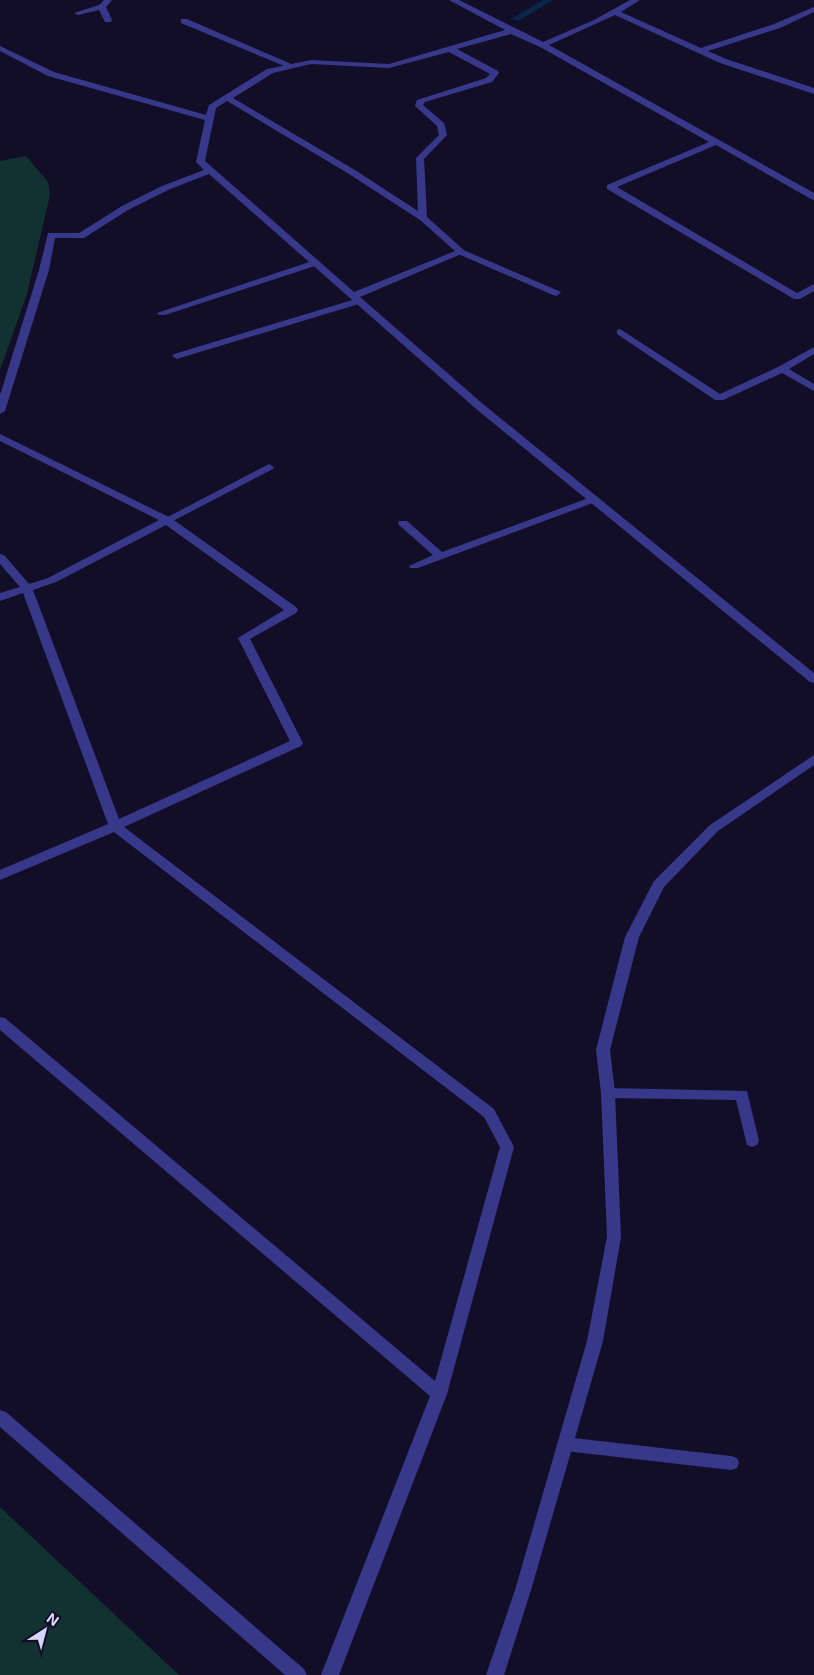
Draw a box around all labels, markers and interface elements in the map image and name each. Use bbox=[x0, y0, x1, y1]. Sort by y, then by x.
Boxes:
north arrow bbox=[20, 1605, 70, 1655]
text: N bbox=[44, 1609, 62, 1629]

